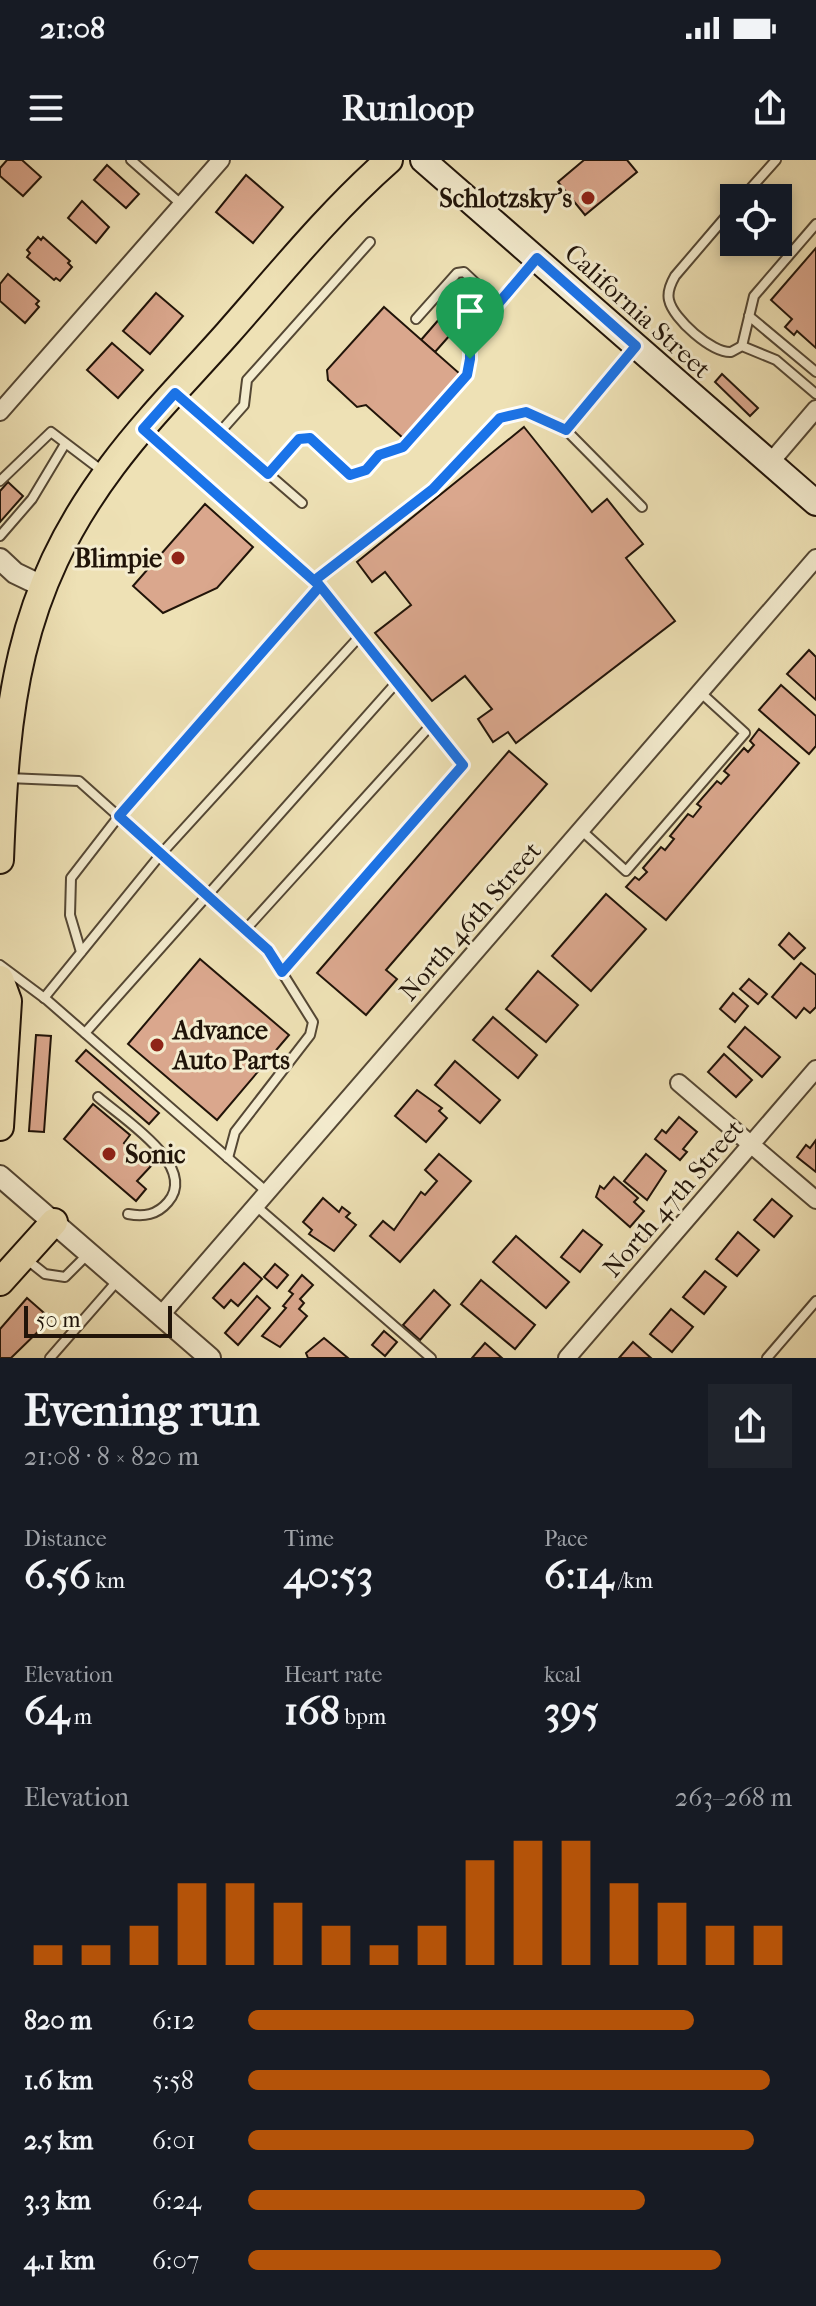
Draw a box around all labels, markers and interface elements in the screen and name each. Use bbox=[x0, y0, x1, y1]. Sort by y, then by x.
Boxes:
text: 21:08 bbox=[40, 11, 105, 46]
icon: menu bbox=[24, 86, 68, 130]
icon: share bbox=[748, 86, 792, 130]
text: Runloop bbox=[342, 87, 474, 129]
place label: Schlotzsky's bbox=[439, 183, 572, 214]
map controls bbox=[720, 184, 792, 256]
button: locate bbox=[720, 184, 792, 256]
marker: Schlotzsky's bbox=[579, 189, 597, 207]
street label: California Street bbox=[558, 238, 718, 385]
pin bbox=[436, 277, 504, 359]
icon: arrive bbox=[448, 289, 492, 333]
place label: Blimpie bbox=[74, 543, 162, 574]
marker: Blimpie bbox=[169, 549, 187, 567]
street label: North 46th Street bbox=[393, 835, 548, 1007]
place label: Advance Auto Parts bbox=[171, 1015, 290, 1076]
marker: Advance Auto Parts bbox=[148, 1036, 166, 1054]
street label: North 47th Street bbox=[597, 1113, 751, 1283]
place label: Sonic bbox=[125, 1139, 186, 1170]
marker: Sonic bbox=[100, 1145, 118, 1163]
scale bar bbox=[24, 1302, 172, 1338]
text: 50 m bbox=[36, 1307, 81, 1333]
button: share bbox=[708, 1384, 792, 1468]
text: Evening run bbox=[24, 1385, 259, 1436]
text: 21:08 · 8 × 820 m bbox=[24, 1441, 199, 1472]
text: Distance bbox=[24, 1526, 107, 1552]
text: Time bbox=[284, 1526, 334, 1552]
text: Pace bbox=[544, 1526, 588, 1552]
text: 6.56 bbox=[24, 1552, 91, 1598]
text: 40:53 bbox=[284, 1552, 373, 1598]
text: 6:14 bbox=[544, 1552, 613, 1598]
text: km bbox=[91, 1568, 125, 1594]
text: /km bbox=[613, 1568, 653, 1594]
text: Elevation bbox=[24, 1662, 113, 1688]
text: Heart rate bbox=[284, 1662, 383, 1688]
text: kcal bbox=[544, 1662, 581, 1688]
text: 64 bbox=[24, 1688, 69, 1734]
text: 168 bbox=[284, 1688, 340, 1734]
text: 395 bbox=[544, 1688, 599, 1734]
text: m bbox=[69, 1704, 92, 1730]
text: bpm bbox=[340, 1704, 386, 1730]
text: Elevation bbox=[24, 1782, 129, 1813]
text: 263–268 m bbox=[675, 1782, 792, 1813]
text: 820 m bbox=[24, 2005, 92, 2036]
text: 6:12 bbox=[152, 2005, 195, 2036]
text: 1.6 km bbox=[24, 2065, 93, 2096]
text: 5:58 bbox=[152, 2065, 194, 2096]
text: 2.5 km bbox=[24, 2125, 93, 2156]
text: 6:01 bbox=[152, 2125, 196, 2156]
text: 3.3 km bbox=[24, 2185, 91, 2216]
text: 6:24 bbox=[152, 2185, 201, 2216]
text: 4.1 km bbox=[24, 2245, 95, 2276]
text: 6:07 bbox=[152, 2245, 199, 2276]

